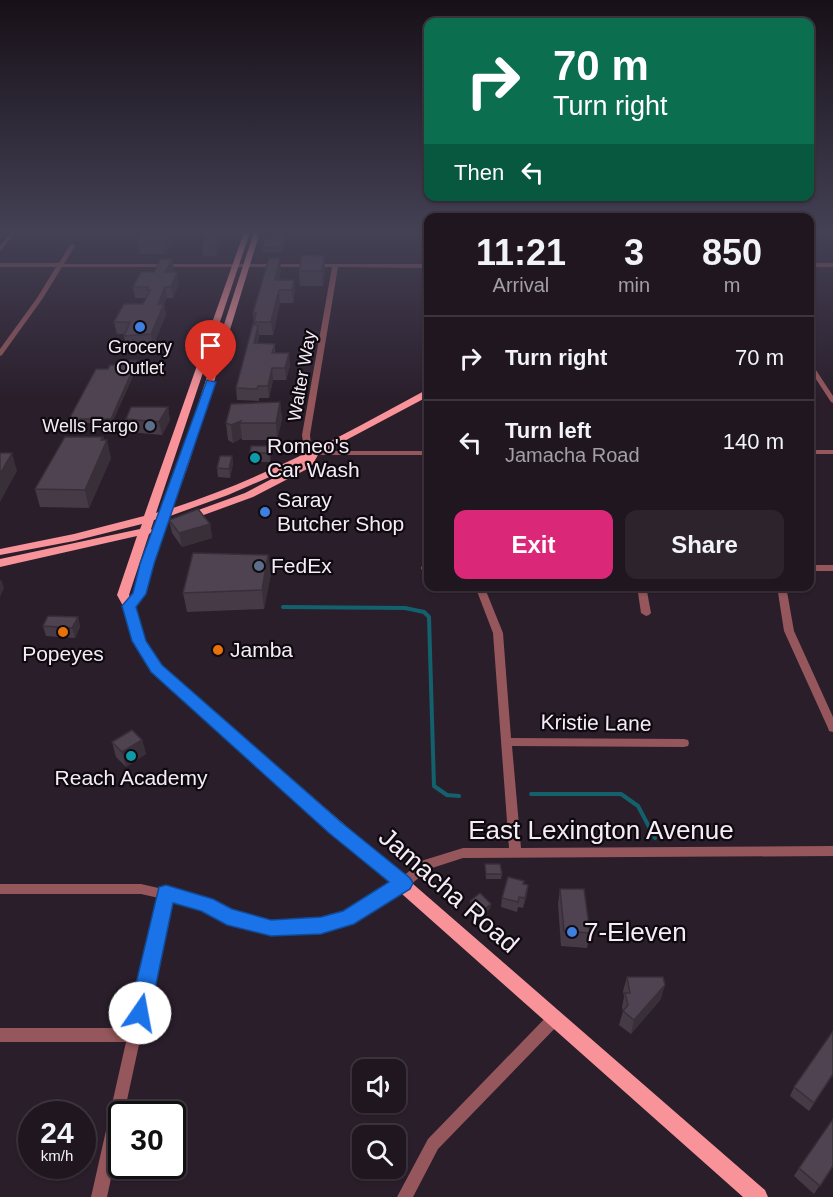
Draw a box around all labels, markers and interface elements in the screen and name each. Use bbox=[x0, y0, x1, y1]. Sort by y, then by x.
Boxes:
icon: right bbox=[454, 42, 532, 120]
text: 70 m bbox=[553, 42, 649, 89]
text: Turn right bbox=[553, 91, 668, 121]
icon: left bbox=[516, 156, 549, 189]
text: Then bbox=[454, 160, 504, 185]
text: 11:21 bbox=[476, 232, 566, 273]
text: 3 bbox=[624, 232, 644, 273]
text: 850 bbox=[702, 232, 762, 273]
text: Arrival bbox=[493, 274, 549, 296]
text: min bbox=[618, 274, 650, 296]
text: m bbox=[724, 274, 740, 296]
marker: Grocery Outlet bbox=[133, 320, 147, 334]
pin bbox=[185, 320, 236, 382]
icon: arrive bbox=[194, 329, 227, 362]
street label: Walter Way bbox=[284, 329, 320, 423]
place label: Grocery Outlet bbox=[108, 337, 172, 378]
icon: right bbox=[454, 342, 487, 375]
text: Turn right bbox=[505, 345, 607, 370]
text: 70 m bbox=[735, 345, 784, 370]
place label: Wells Fargo bbox=[42, 416, 138, 436]
text: Turn left bbox=[505, 418, 591, 443]
marker: Wells Fargo bbox=[143, 419, 157, 433]
icon: left bbox=[454, 426, 487, 459]
text: 140 m bbox=[723, 429, 784, 454]
place label: Romeo's Car Wash bbox=[267, 434, 360, 481]
text: Jamacha Road bbox=[505, 444, 640, 466]
marker: Romeo's Car Wash bbox=[248, 451, 262, 465]
place label: Saray Butcher Shop bbox=[277, 488, 404, 535]
marker: Saray Butcher Shop bbox=[258, 505, 272, 519]
button: Exit bbox=[454, 510, 613, 579]
button: Share bbox=[625, 510, 784, 579]
place label: FedEx bbox=[271, 554, 332, 577]
marker: FedEx bbox=[252, 559, 266, 573]
marker: Popeyes bbox=[56, 625, 70, 639]
place label: Jamba bbox=[230, 638, 293, 661]
place label: Popeyes bbox=[22, 642, 104, 665]
marker: Jamba bbox=[211, 643, 225, 657]
street label: Kristie Lane bbox=[540, 710, 652, 735]
marker: Reach Academy bbox=[124, 749, 138, 763]
place label: Reach Academy bbox=[55, 766, 208, 789]
street label: East Lexington Avenue bbox=[468, 815, 734, 845]
street label: Jamacha Road bbox=[373, 821, 525, 959]
place label: 7-Eleven bbox=[584, 917, 687, 947]
marker: 7-Eleven bbox=[565, 925, 579, 939]
position arrow bbox=[108, 981, 172, 1045]
map controls bbox=[352, 1059, 406, 1179]
button: sound bbox=[352, 1059, 406, 1113]
speed limit sign: 30 bbox=[108, 1101, 186, 1179]
text: 24 bbox=[40, 1116, 74, 1149]
button: search bbox=[352, 1125, 406, 1179]
text: km/h bbox=[41, 1147, 73, 1164]

